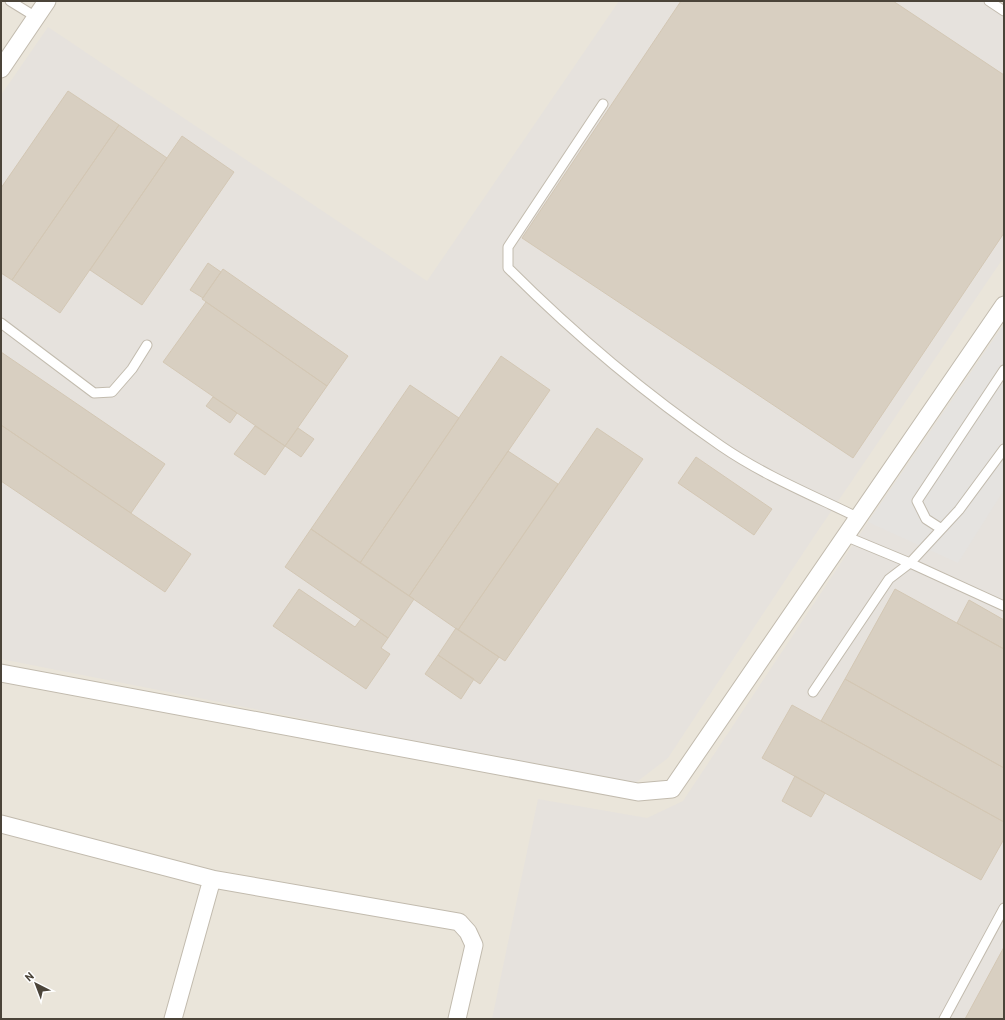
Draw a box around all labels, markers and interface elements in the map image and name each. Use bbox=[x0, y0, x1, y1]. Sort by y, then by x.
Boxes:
north arrow bbox=[16, 964, 56, 1004]
text: N bbox=[22, 969, 36, 983]

